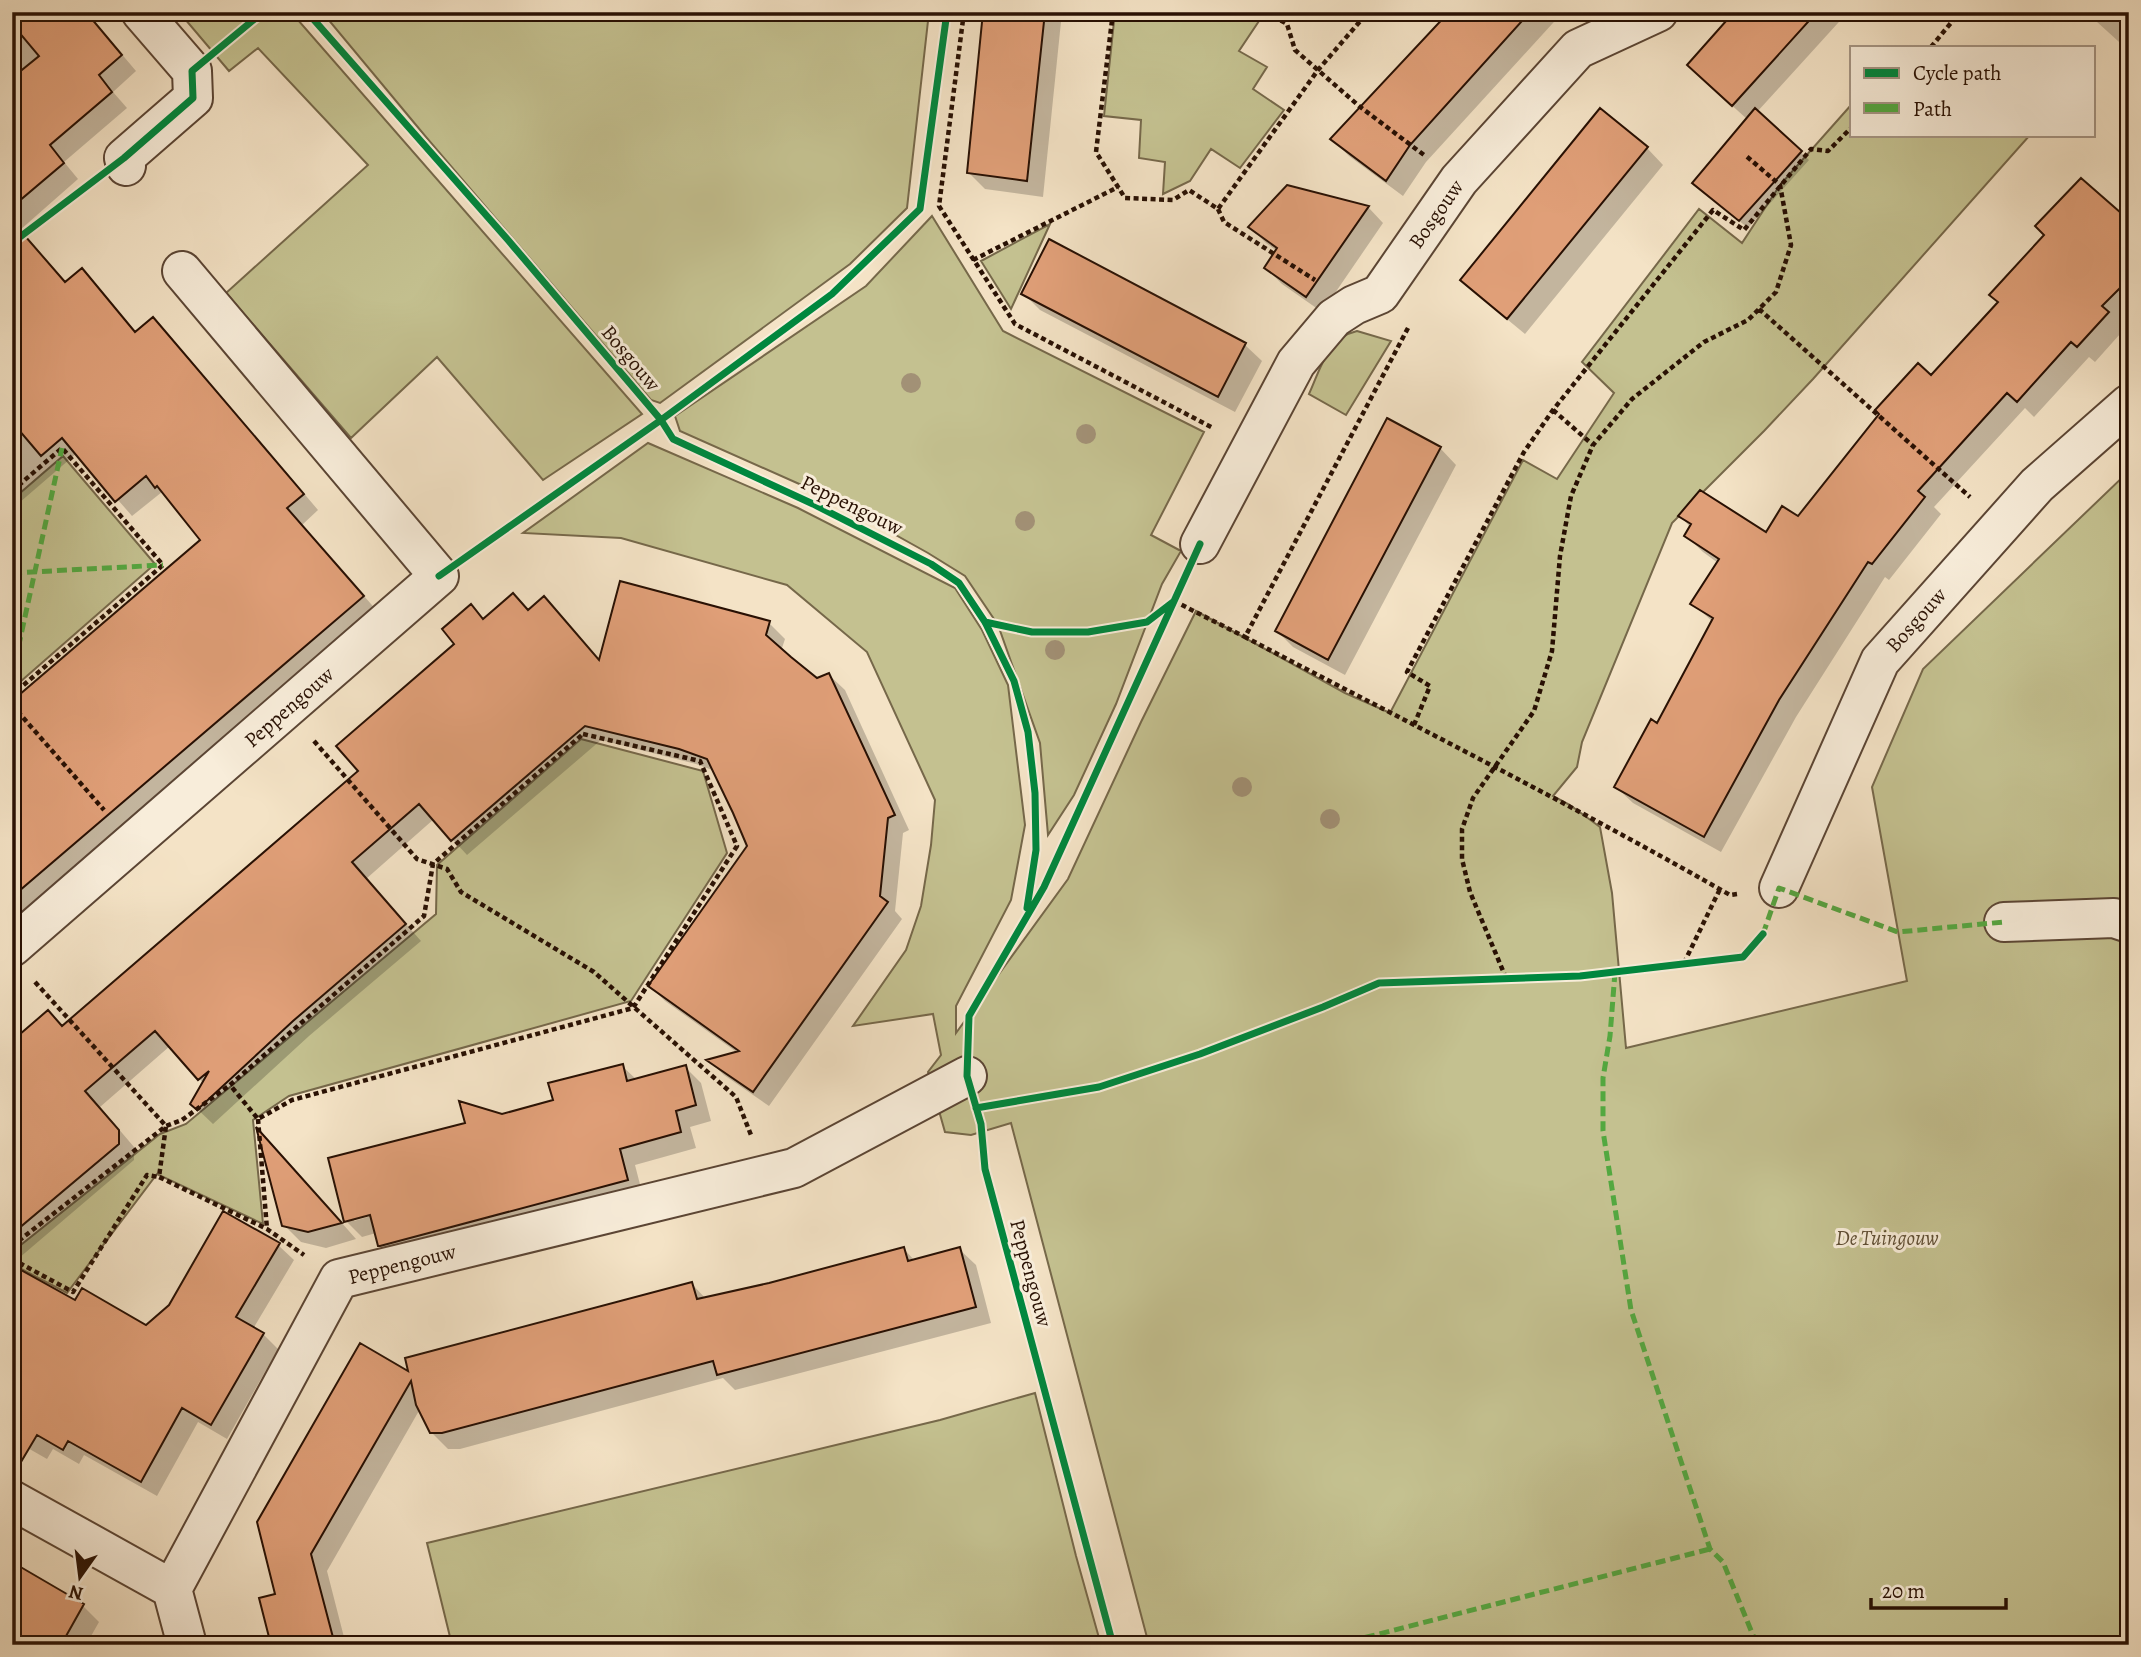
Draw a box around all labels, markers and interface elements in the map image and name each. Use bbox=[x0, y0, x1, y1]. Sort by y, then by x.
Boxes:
legend bbox=[1850, 46, 2096, 136]
text: Cycle path bbox=[1913, 59, 2002, 87]
text: Path bbox=[1913, 95, 1952, 123]
street label: Bosgouw bbox=[1402, 174, 1470, 254]
street label: Bosgouw bbox=[595, 319, 667, 397]
street label: Peppengouw bbox=[796, 468, 908, 542]
street label: Bosgouw bbox=[1879, 581, 1953, 658]
street label: Peppengouw bbox=[238, 660, 340, 754]
street label: Peppengouw bbox=[1003, 1216, 1059, 1330]
park label: De Tuingouw bbox=[1835, 1224, 1939, 1252]
street label: Peppengouw bbox=[345, 1237, 459, 1291]
north arrow bbox=[46, 1542, 116, 1612]
scale bar bbox=[1871, 1566, 2006, 1610]
text: 20 m bbox=[1882, 1577, 1925, 1605]
text: N bbox=[66, 1578, 86, 1607]

